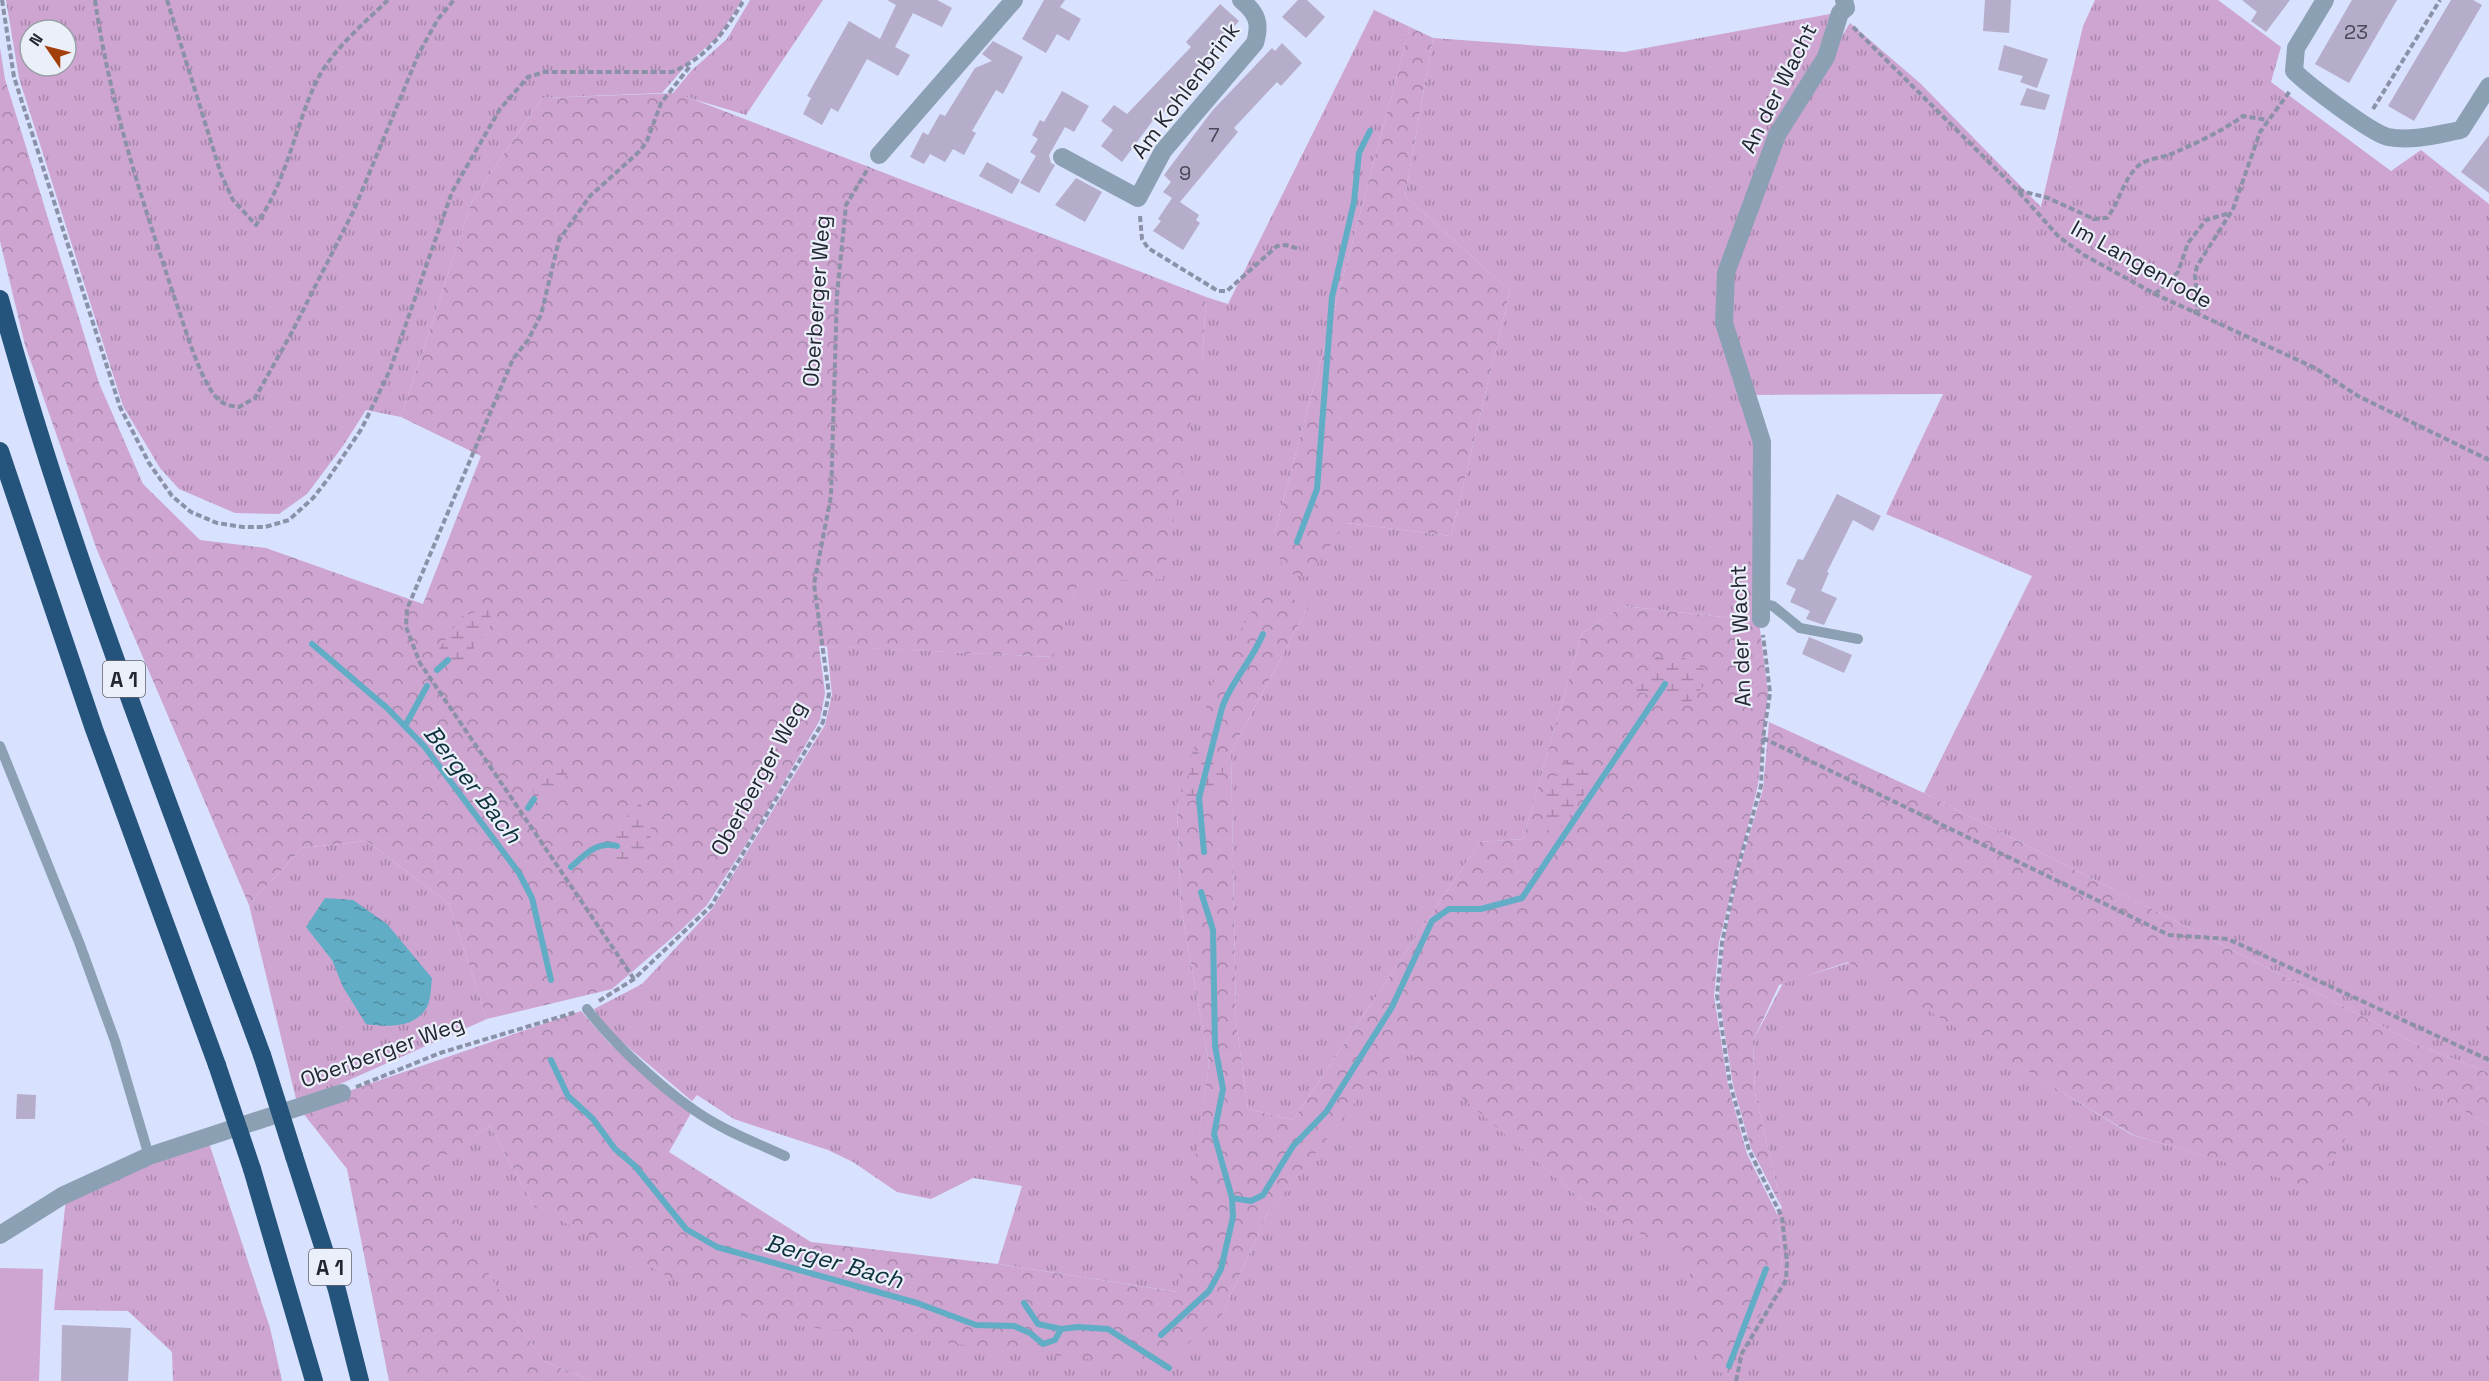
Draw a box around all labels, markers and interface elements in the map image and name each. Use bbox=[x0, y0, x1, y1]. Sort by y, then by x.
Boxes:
street label: Am Kohlenbrink bbox=[1125, 16, 1245, 164]
north arrow bbox=[18, 18, 78, 78]
street label: An der Wacht bbox=[1733, 18, 1823, 158]
house number: 23 bbox=[2344, 19, 2368, 45]
text: N bbox=[24, 29, 48, 50]
house number: 7 bbox=[1208, 122, 1220, 148]
house number: 9 bbox=[1179, 160, 1191, 186]
street label: Oberberger Weg bbox=[796, 214, 836, 388]
street label: Im Langenrode bbox=[2066, 214, 2218, 314]
street label: An der Wacht bbox=[1724, 565, 1756, 707]
road number: A 1 bbox=[103, 661, 145, 697]
street label: Oberberger Weg bbox=[704, 696, 812, 860]
water label: Berger Bach bbox=[417, 719, 530, 850]
street label: Oberberger Weg bbox=[296, 1008, 468, 1094]
water label: Berger Bach bbox=[762, 1227, 908, 1296]
road number: A 1 bbox=[309, 1249, 351, 1285]

